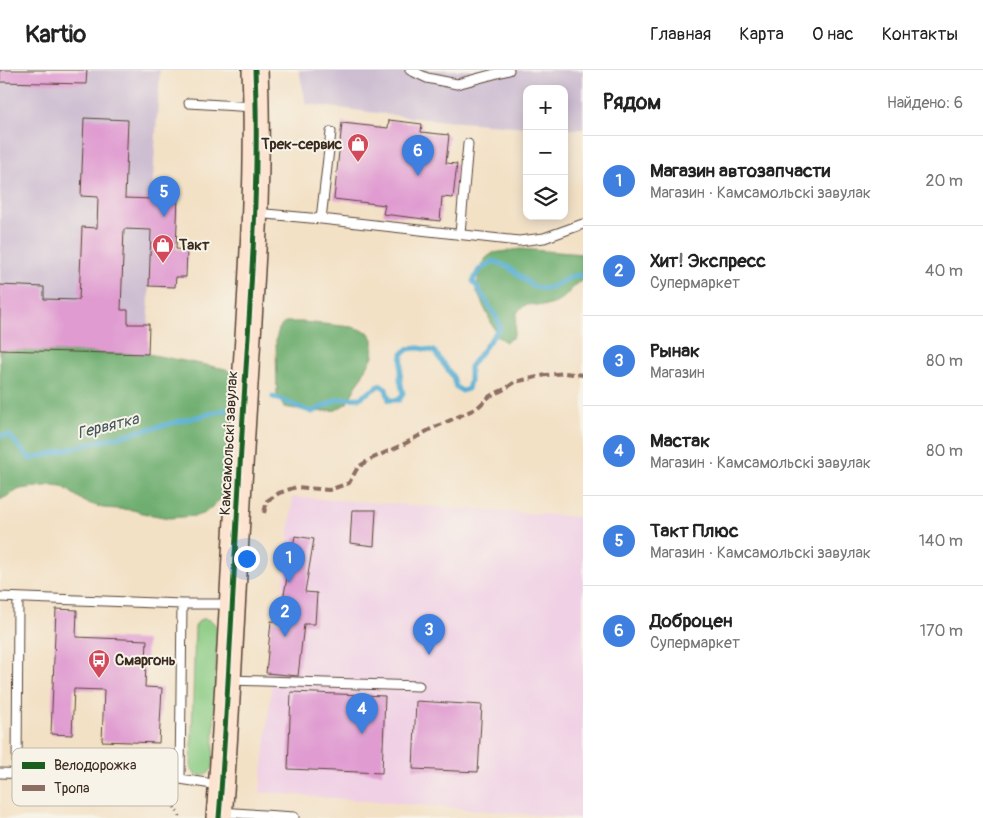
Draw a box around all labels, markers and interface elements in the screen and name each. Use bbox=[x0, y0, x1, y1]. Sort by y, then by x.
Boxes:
text: Kartio bbox=[25, 20, 86, 49]
text: Главная bbox=[650, 23, 711, 46]
text: Карта bbox=[739, 23, 784, 46]
text: О нас bbox=[812, 23, 854, 46]
text: Контакты bbox=[882, 23, 958, 46]
map controls bbox=[523, 85, 568, 220]
button: + bbox=[523, 85, 568, 130]
text: Рядом bbox=[603, 89, 661, 116]
text: Найдено: 6 bbox=[887, 93, 963, 113]
button: − bbox=[523, 130, 568, 175]
shop icon: Трек-сервис bbox=[346, 132, 370, 163]
place label: Трек-сервис bbox=[260, 135, 342, 154]
pin: 6 bbox=[402, 135, 434, 176]
text: Магазин автозапчасти bbox=[650, 159, 830, 183]
text: 1 bbox=[616, 171, 622, 191]
text: 20 m bbox=[925, 171, 963, 191]
button: layers bbox=[523, 175, 568, 220]
pin: 5 bbox=[148, 176, 180, 217]
text: Магазин · Камсамольскі завулак bbox=[650, 183, 871, 203]
shop icon: Такт bbox=[151, 233, 175, 264]
place label: Такт bbox=[178, 236, 210, 255]
text: Хит! Экспресс bbox=[650, 249, 766, 273]
text: 2 bbox=[615, 261, 623, 281]
text: 40 m bbox=[925, 261, 963, 281]
text: Супермаркет bbox=[650, 273, 740, 293]
text: Рынак bbox=[650, 339, 700, 363]
text: 3 bbox=[615, 351, 623, 371]
text: 80 m bbox=[926, 351, 963, 371]
text: Магазин bbox=[650, 363, 705, 383]
street label: Камсамольскі завулак bbox=[216, 370, 242, 516]
water label: Гервятка bbox=[75, 408, 142, 443]
text: Мастак bbox=[650, 429, 710, 453]
text: 4 bbox=[614, 441, 624, 461]
text: 80 m bbox=[926, 441, 963, 461]
text: Магазин · Камсамольскі завулак bbox=[650, 453, 871, 473]
text: Такт Плюс bbox=[650, 519, 739, 543]
text: 5 bbox=[615, 531, 623, 551]
text: 140 m bbox=[919, 531, 963, 551]
pin: 1 bbox=[273, 542, 305, 583]
text: Магазин · Камсамольскі завулак bbox=[650, 543, 871, 563]
your location bbox=[234, 546, 260, 572]
pin: 2 bbox=[269, 596, 301, 637]
text: Доброцен bbox=[650, 609, 732, 633]
pin: 3 bbox=[413, 614, 445, 655]
text: 6 bbox=[614, 621, 624, 641]
text: 170 m bbox=[920, 621, 963, 641]
text: Супермаркет bbox=[650, 633, 740, 653]
bus stop icon: Смаргонь bbox=[87, 648, 111, 679]
place label: Смаргонь bbox=[115, 651, 176, 670]
pin: 4 bbox=[346, 693, 378, 734]
legend bbox=[12, 748, 178, 806]
text: Велодорожка bbox=[54, 757, 136, 774]
text: Тропа bbox=[54, 780, 90, 797]

